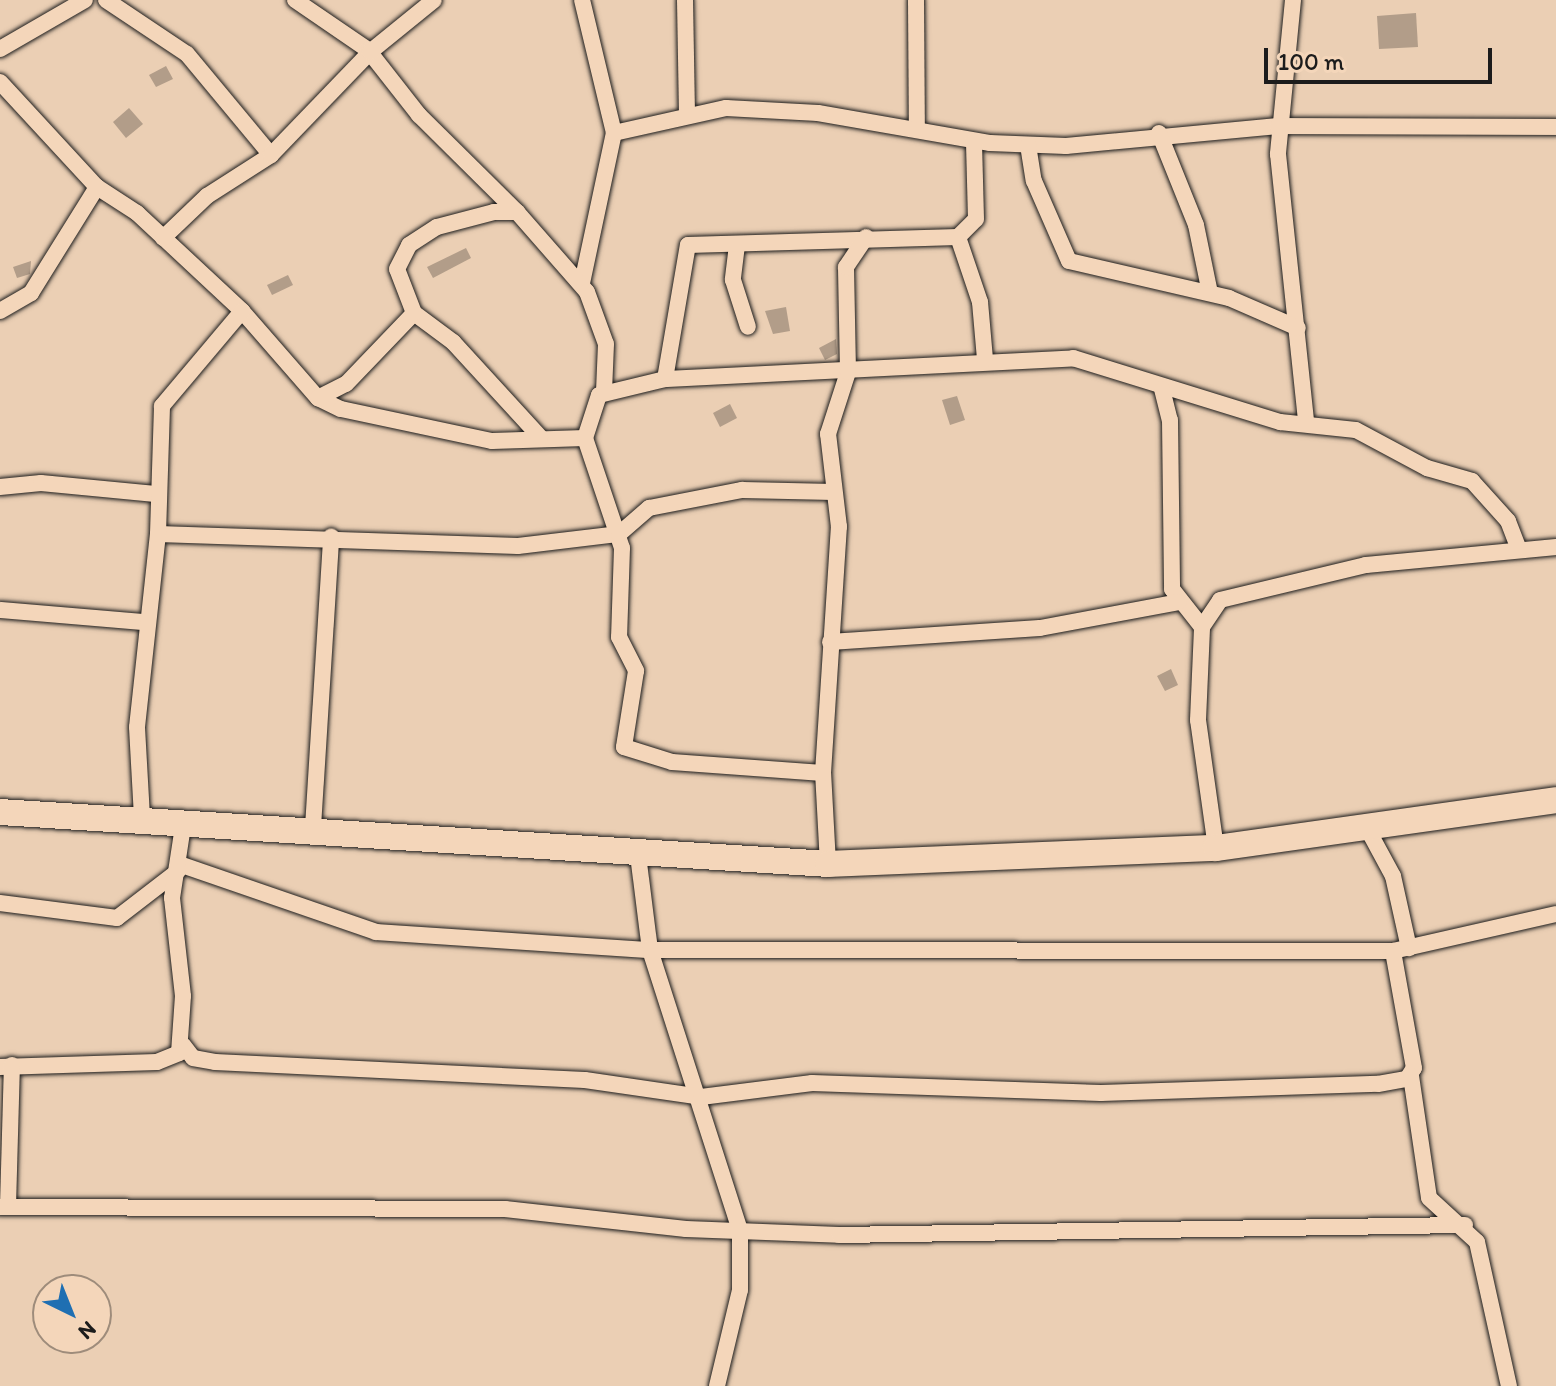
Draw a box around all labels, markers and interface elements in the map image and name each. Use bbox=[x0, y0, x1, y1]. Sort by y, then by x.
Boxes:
scale bar bbox=[1268, 32, 1496, 82]
text: 100 m bbox=[1278, 47, 1344, 76]
north arrow bbox=[32, 1274, 112, 1354]
text: N bbox=[73, 1316, 102, 1345]

